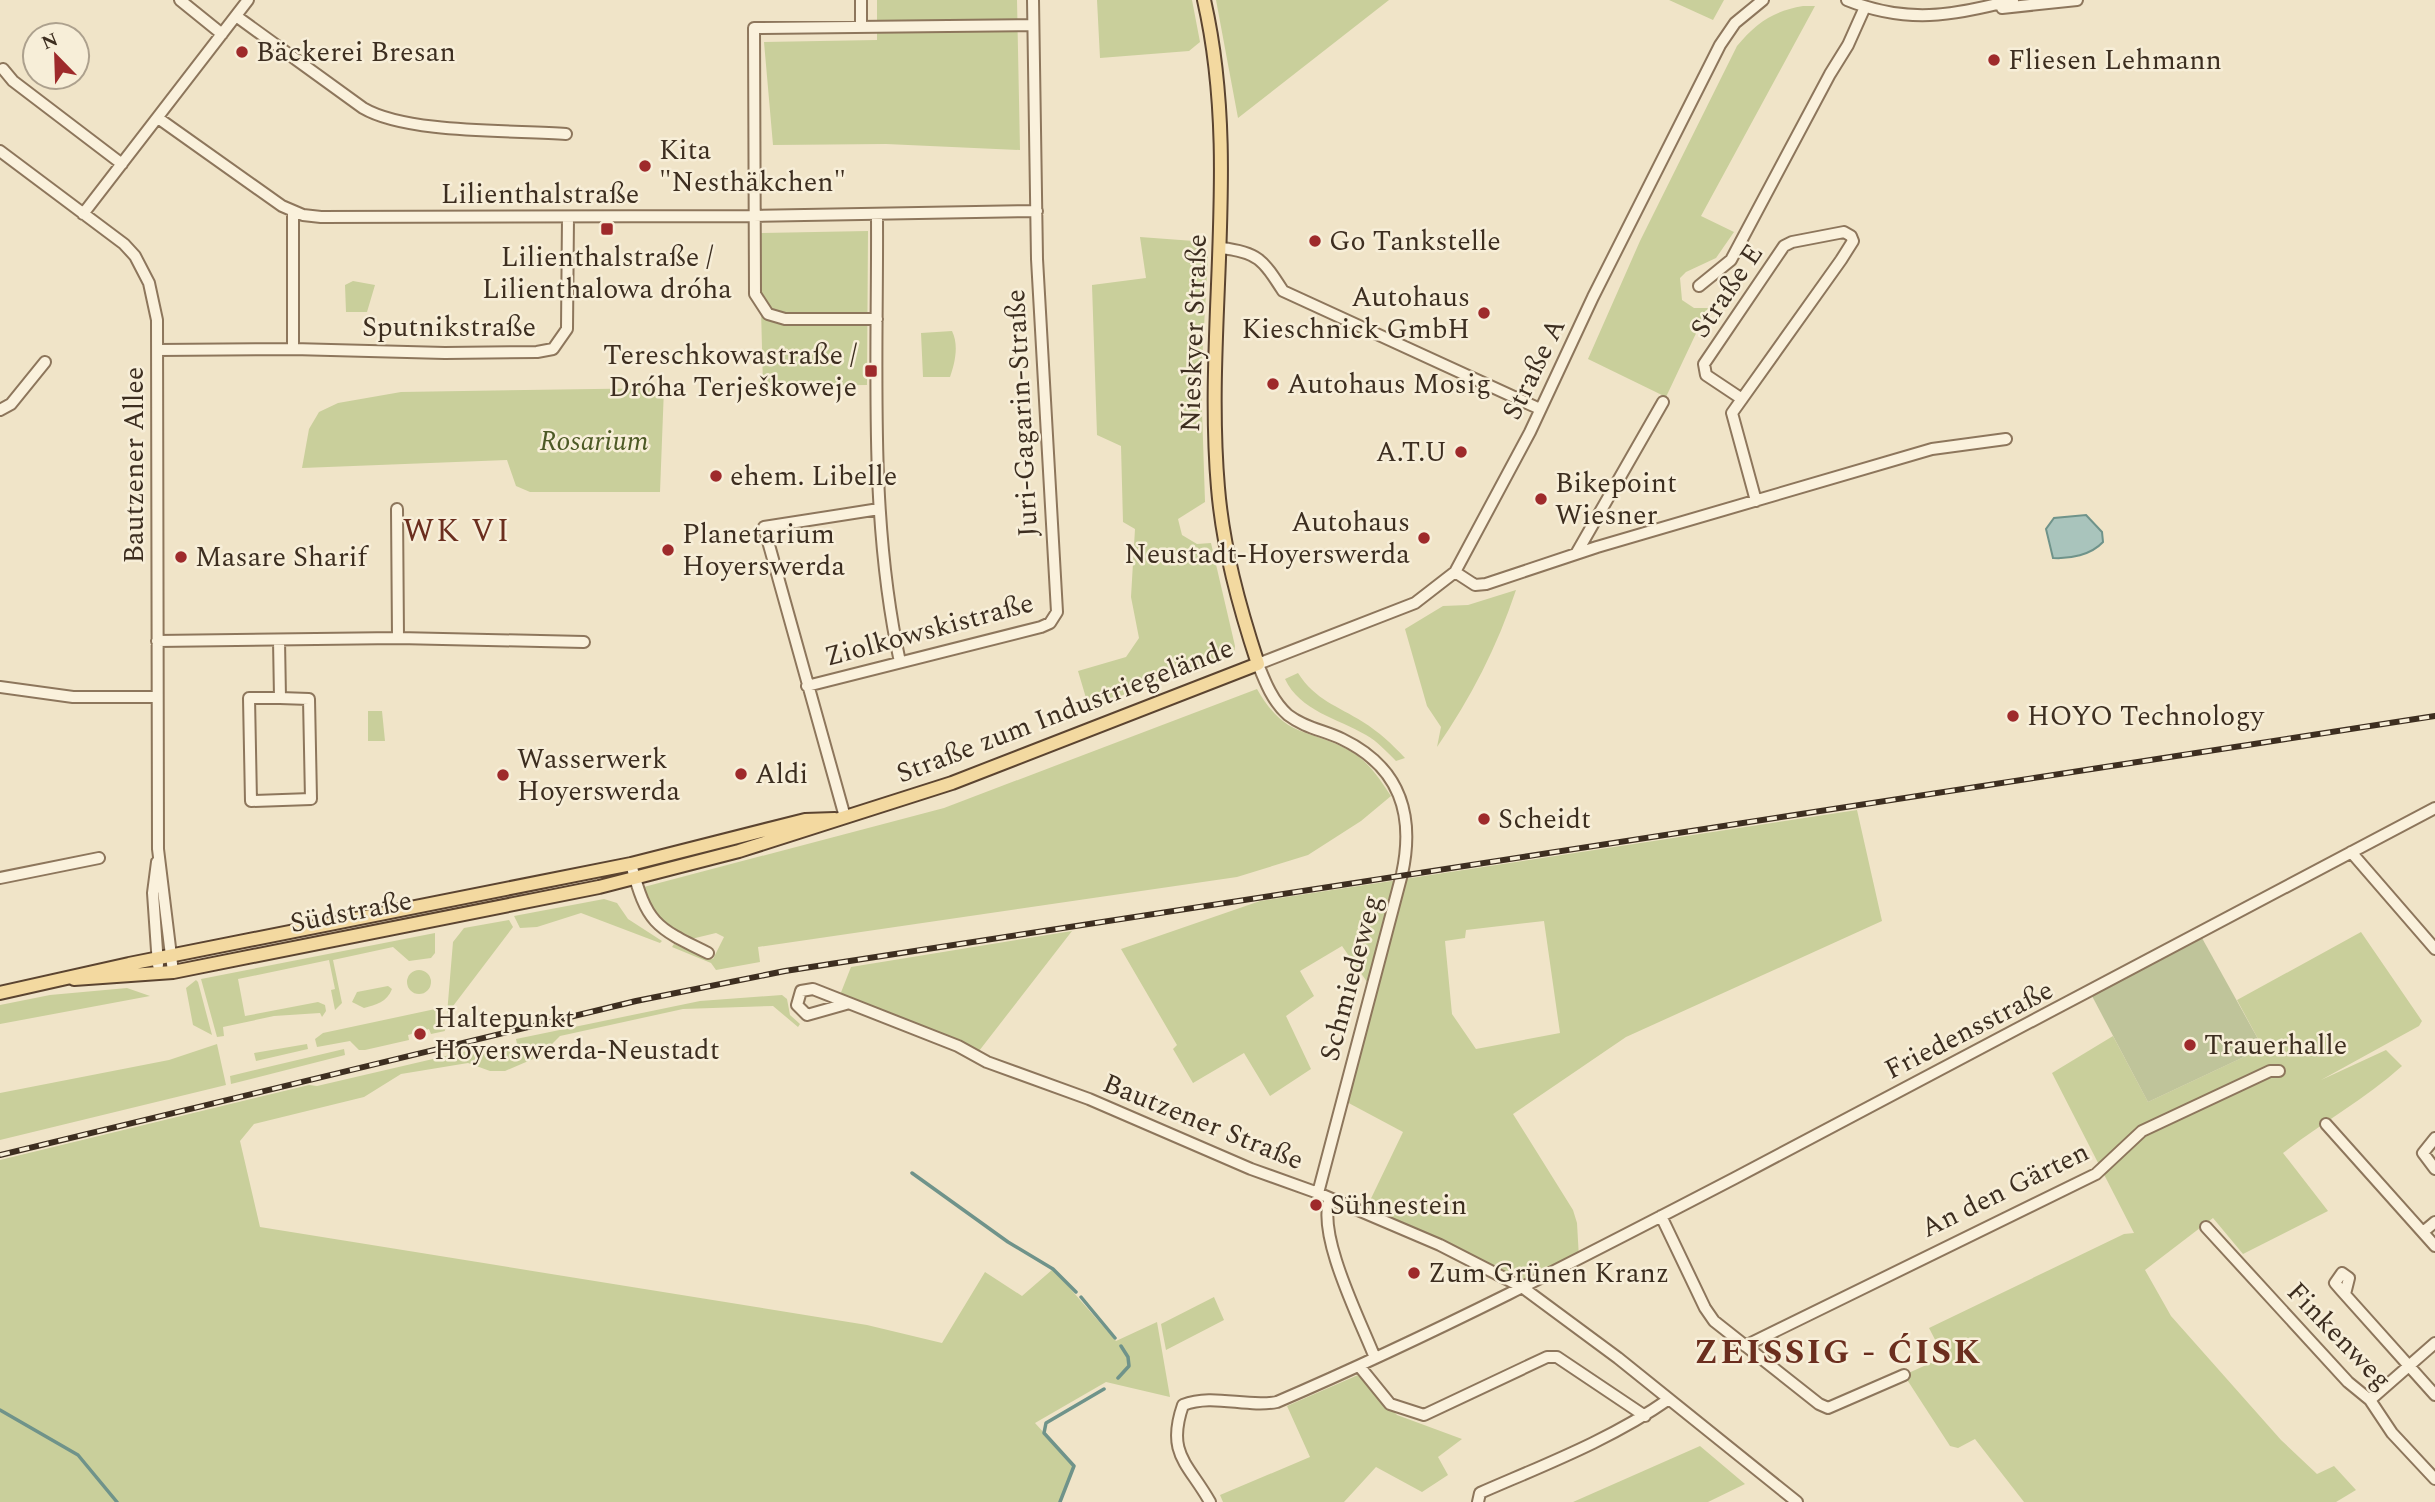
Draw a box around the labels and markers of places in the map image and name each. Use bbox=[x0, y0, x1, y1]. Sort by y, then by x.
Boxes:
place label: Bäckerei Bresan bbox=[256, 31, 456, 74]
place label: Fliesen Lehmann bbox=[2008, 39, 2222, 82]
marker: Bäckerei Bresan bbox=[234, 44, 250, 60]
marker: Fliesen Lehmann bbox=[1986, 52, 2002, 68]
place label: Kita "Nesthäkchen" bbox=[659, 129, 846, 204]
marker: Kita "Nesthäkchen" bbox=[637, 158, 653, 174]
place label: Go Tankstelle bbox=[1329, 220, 1501, 263]
marker: Lilienthalstraße / Lilienthalowa dróha bbox=[599, 221, 615, 237]
marker: Go Tankstelle bbox=[1307, 233, 1323, 249]
place label: Lilienthalstraße / Lilienthalowa dróha bbox=[482, 236, 732, 311]
place label: Autohaus Kieschnick GmbH bbox=[1241, 276, 1470, 351]
marker: Autohaus Kieschnick GmbH bbox=[1476, 305, 1492, 321]
place label: Tereschkowastraße / Dróha Terješkoweje bbox=[603, 334, 857, 409]
marker: Tereschkowastraße / Dróha Terješkoweje bbox=[863, 363, 879, 379]
place label: Autohaus Mosig bbox=[1287, 363, 1491, 406]
marker: Autohaus Mosig bbox=[1265, 376, 1281, 392]
place label: A.T.U bbox=[1376, 431, 1447, 474]
marker: A.T.U bbox=[1453, 444, 1469, 460]
place label: ehem. Libelle bbox=[730, 455, 897, 498]
place label: Bikepoint Wiesner bbox=[1555, 462, 1677, 537]
marker: ehem. Libelle bbox=[708, 468, 724, 484]
marker: Bikepoint Wiesner bbox=[1533, 491, 1549, 507]
place label: Autohaus Neustadt-Hoyerswerda bbox=[1124, 501, 1410, 576]
place label: Planetarium Hoyerswerda bbox=[682, 513, 845, 588]
marker: Autohaus Neustadt-Hoyerswerda bbox=[1416, 530, 1432, 546]
place label: Masare Sharif bbox=[195, 536, 370, 579]
marker: Planetarium Hoyerswerda bbox=[660, 542, 676, 558]
marker: Masare Sharif bbox=[173, 549, 189, 565]
place label: HOYO Technology bbox=[2027, 695, 2266, 738]
marker: HOYO Technology bbox=[2005, 708, 2021, 724]
place label: Wasserwerk Hoyerswerda bbox=[517, 738, 680, 813]
place label: Aldi bbox=[755, 753, 808, 796]
marker: Aldi bbox=[733, 766, 749, 782]
marker: Wasserwerk Hoyerswerda bbox=[495, 767, 511, 783]
place label: Scheidt bbox=[1498, 798, 1591, 841]
marker: Scheidt bbox=[1476, 811, 1492, 827]
place label: Haltepunkt Hoyerswerda-Neustadt bbox=[434, 997, 720, 1072]
place label: Trauerhalle bbox=[2204, 1024, 2347, 1067]
marker: Haltepunkt Hoyerswerda-Neustadt bbox=[412, 1026, 428, 1042]
marker: Trauerhalle bbox=[2182, 1037, 2198, 1053]
place label: Sühnestein bbox=[1330, 1184, 1467, 1227]
marker: Sühnestein bbox=[1308, 1197, 1324, 1213]
place label: Zum Grünen Kranz bbox=[1428, 1252, 1669, 1295]
marker: Zum Grünen Kranz bbox=[1406, 1265, 1422, 1281]

